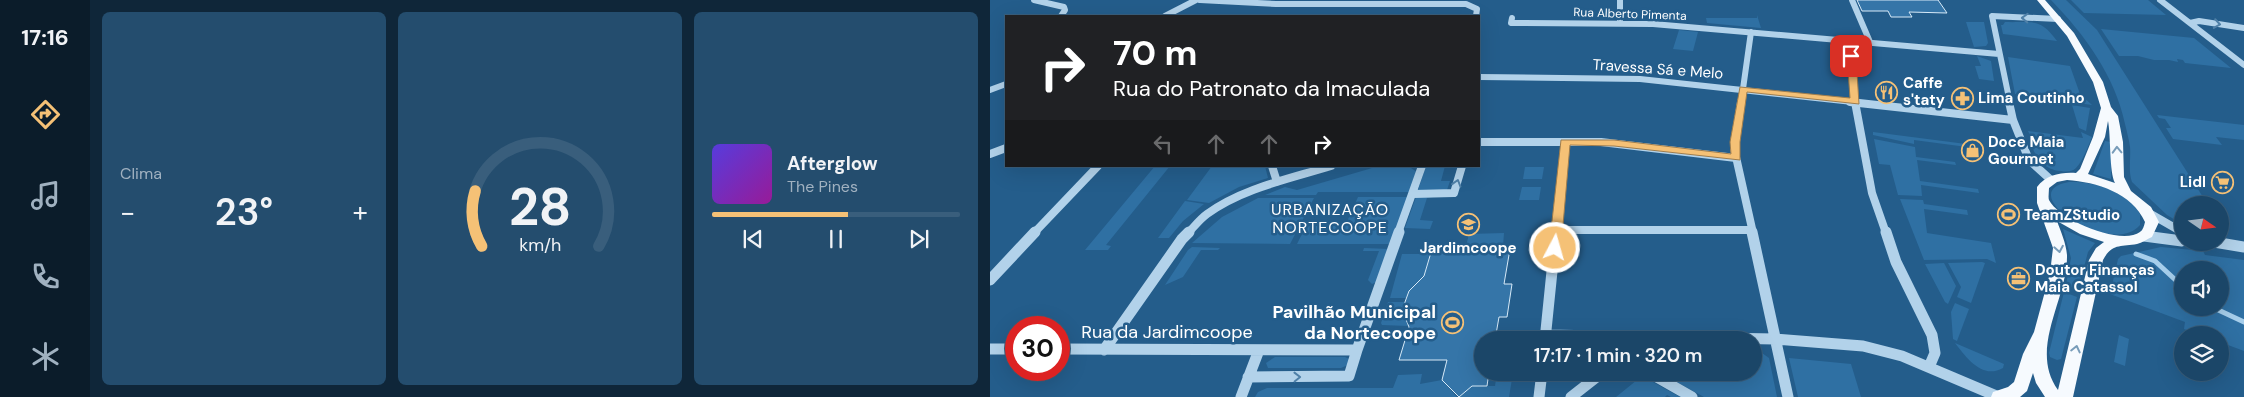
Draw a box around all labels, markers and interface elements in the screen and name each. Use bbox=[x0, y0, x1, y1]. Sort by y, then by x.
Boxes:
street label: Rua Alberto Pimenta bbox=[1573, 4, 1687, 24]
one-way arrow bbox=[2021, 12, 2029, 23]
one-way arrow bbox=[2213, 18, 2221, 29]
text: 17:16 bbox=[21, 23, 69, 52]
text: 70 m bbox=[1113, 30, 1197, 76]
icon: right bbox=[1030, 35, 1095, 100]
pin bbox=[1830, 35, 1872, 77]
icon: arrive bbox=[1837, 42, 1865, 70]
street label: Travessa Sá e Melo bbox=[1592, 54, 1724, 84]
place label: Caffe s'taty bbox=[1903, 73, 1945, 110]
text: Rua do Patronato da Imaculada bbox=[1113, 74, 1430, 103]
restaurant icon: Caffe s'taty bbox=[1875, 80, 1899, 104]
pharmacy icon: Lima Coutinho bbox=[1950, 86, 1974, 110]
place label: Lima Coutinho bbox=[1978, 88, 2085, 108]
icon: directions bbox=[28, 97, 63, 132]
icon: left bbox=[1149, 130, 1177, 158]
icon: ahead bbox=[1202, 130, 1230, 158]
icon: ahead bbox=[1255, 130, 1283, 158]
icon: right bbox=[1308, 130, 1336, 158]
place label: Doce Maia Gourmet bbox=[1988, 132, 2064, 169]
shop icon: Doce Maia Gourmet bbox=[1960, 139, 1984, 163]
one-way arrow bbox=[2112, 146, 2122, 154]
text: Afterglow bbox=[787, 151, 878, 176]
text: Clima bbox=[120, 163, 162, 184]
supermarket icon: Lidl bbox=[2210, 170, 2234, 194]
place label: Lidl bbox=[2180, 172, 2206, 192]
text: 28 bbox=[509, 173, 571, 241]
text: The Pines bbox=[787, 176, 858, 197]
icon: music bbox=[28, 178, 63, 213]
one-way arrow bbox=[1451, 179, 1461, 187]
text: 23° bbox=[215, 187, 273, 237]
text: − bbox=[120, 194, 135, 231]
text: + bbox=[353, 194, 368, 231]
north arrow bbox=[2174, 196, 2229, 251]
map controls bbox=[2174, 196, 2229, 381]
district label: URBANIZAÇÃO NORTECOOPE bbox=[1271, 199, 1389, 238]
sports icon: TeamZStudio bbox=[1996, 203, 2020, 227]
place label: TeamZStudio bbox=[2024, 205, 2120, 225]
school or university icon: Jardimcoope bbox=[1456, 213, 1480, 237]
position arrow bbox=[1528, 221, 1580, 273]
icon: previous bbox=[739, 225, 767, 253]
icon: pause bbox=[822, 225, 850, 253]
icon: next bbox=[905, 225, 933, 253]
text: km/h bbox=[519, 233, 561, 257]
place label: Jardimcoope bbox=[1419, 238, 1517, 258]
one-way arrow bbox=[2053, 245, 2063, 253]
icon: phone bbox=[28, 259, 63, 294]
place label: Doutor Finanças Maia Catassol bbox=[2035, 260, 2155, 297]
button: sound bbox=[2174, 261, 2229, 316]
office icon: Doutor Finanças Maia Catassol bbox=[2007, 267, 2031, 291]
place label: Pavilhão Municipal da Nortecoope bbox=[1272, 300, 1436, 345]
sports icon: Pavilhão Municipal da Nortecoope bbox=[1440, 310, 1464, 334]
speed limit sign: 30 bbox=[1005, 316, 1070, 381]
street label: Rua da Jardimcoope bbox=[1081, 320, 1253, 344]
button: layers bbox=[2174, 326, 2229, 381]
icon: climate bbox=[28, 339, 63, 374]
text: 17:17 · 1 min · 320 m bbox=[1534, 343, 1702, 368]
one-way arrow bbox=[2070, 345, 2081, 354]
one-way arrow bbox=[1294, 372, 1301, 382]

